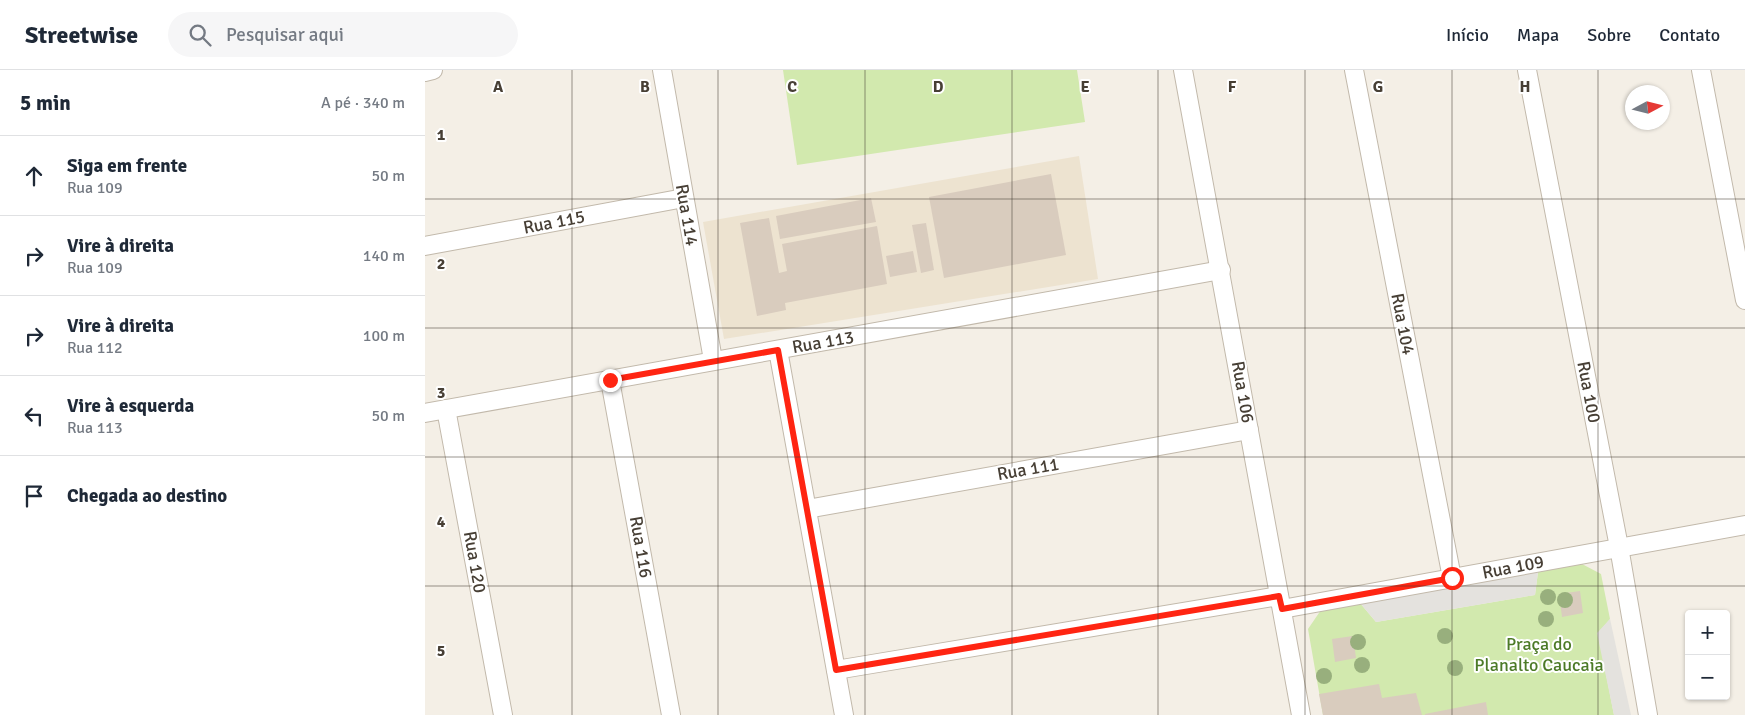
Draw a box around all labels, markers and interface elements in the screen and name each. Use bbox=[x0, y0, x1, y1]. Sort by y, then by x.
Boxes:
search box bbox=[168, 12, 518, 57]
text: Streetwise bbox=[25, 20, 138, 50]
icon: search bbox=[186, 21, 214, 49]
text: Pesquisar aqui bbox=[226, 23, 344, 47]
text: Início bbox=[1446, 24, 1489, 46]
text: Mapa bbox=[1517, 24, 1559, 46]
text: Sobre bbox=[1587, 24, 1631, 46]
text: Contato bbox=[1659, 24, 1720, 46]
text: A bbox=[493, 77, 504, 97]
text: B bbox=[640, 77, 650, 97]
text: C bbox=[787, 77, 797, 97]
text: D bbox=[933, 77, 944, 97]
text: E bbox=[1080, 77, 1090, 97]
text: F bbox=[1228, 77, 1237, 97]
text: G bbox=[1373, 77, 1383, 97]
text: H bbox=[1520, 77, 1530, 97]
north arrow bbox=[1625, 85, 1670, 130]
text: 5 min bbox=[20, 90, 71, 116]
text: A pé · 340 m bbox=[321, 93, 405, 113]
text: 1 bbox=[437, 125, 446, 145]
text: Siga em frente bbox=[67, 154, 187, 178]
icon: ahead bbox=[20, 162, 48, 190]
text: 50 m bbox=[371, 166, 405, 186]
text: Rua 109 bbox=[67, 178, 123, 198]
street label: Rua 114 bbox=[671, 182, 703, 248]
street label: Rua 115 bbox=[521, 205, 587, 239]
text: Vire à direita bbox=[67, 234, 174, 258]
icon: right bbox=[20, 242, 48, 270]
text: 140 m bbox=[363, 246, 405, 266]
text: 2 bbox=[437, 254, 445, 274]
text: Rua 109 bbox=[67, 258, 123, 278]
street label: Rua 104 bbox=[1386, 291, 1420, 357]
text: Vire à direita bbox=[67, 314, 174, 338]
icon: right bbox=[20, 322, 48, 350]
text: 100 m bbox=[363, 326, 405, 346]
street label: Rua 113 bbox=[790, 326, 856, 358]
text: Rua 112 bbox=[67, 338, 123, 358]
street label: Rua 106 bbox=[1227, 359, 1259, 425]
street label: Rua 100 bbox=[1572, 359, 1606, 425]
route end bbox=[599, 369, 622, 392]
text: 3 bbox=[437, 383, 445, 403]
text: Vire à esquerda bbox=[67, 394, 194, 418]
icon: left bbox=[20, 402, 48, 430]
text: 50 m bbox=[371, 406, 405, 426]
text: Rua 113 bbox=[67, 418, 123, 438]
street label: Rua 111 bbox=[995, 453, 1061, 485]
icon: arrive bbox=[20, 482, 48, 510]
text: Chegada ao destino bbox=[67, 484, 227, 508]
text: 4 bbox=[437, 512, 446, 532]
street label: Rua 116 bbox=[625, 514, 657, 580]
street label: Rua 120 bbox=[459, 529, 491, 595]
street label: Rua 109 bbox=[1480, 550, 1546, 584]
route start bbox=[1441, 567, 1464, 590]
map controls bbox=[1685, 610, 1730, 700]
button: + bbox=[1685, 610, 1730, 655]
park label: Praça do Planalto Caucaia bbox=[1474, 633, 1604, 676]
text: 5 bbox=[437, 641, 445, 661]
button: − bbox=[1685, 655, 1730, 700]

